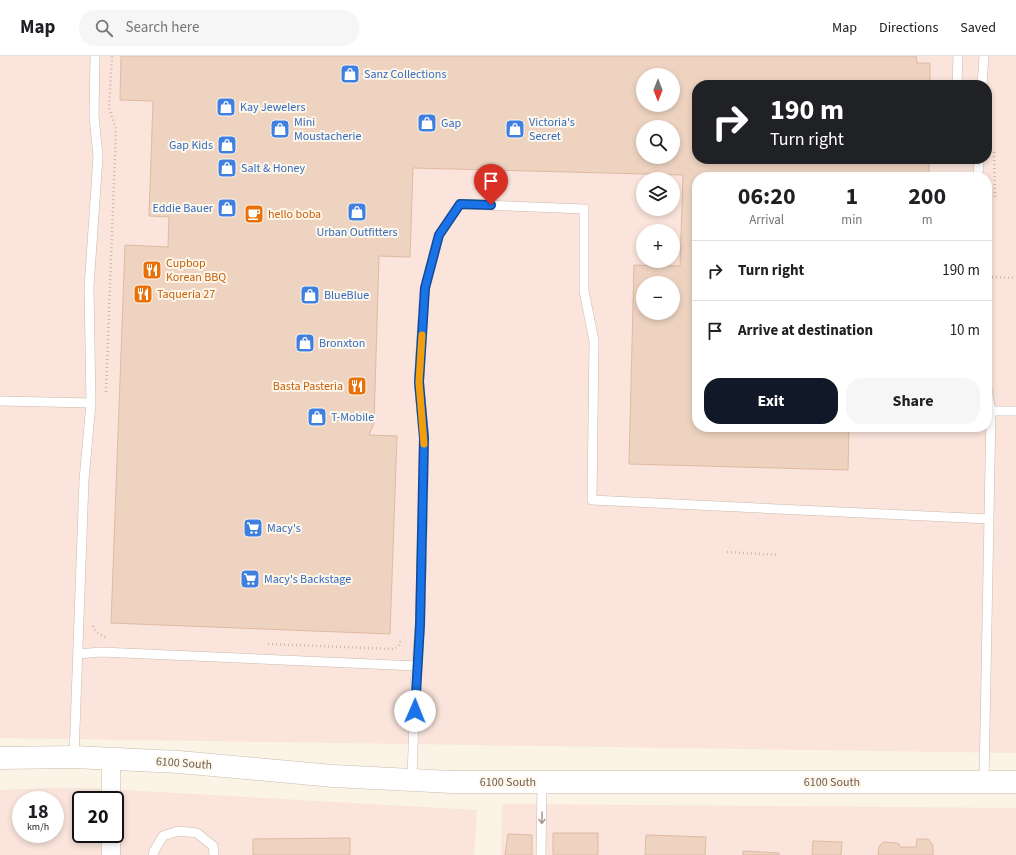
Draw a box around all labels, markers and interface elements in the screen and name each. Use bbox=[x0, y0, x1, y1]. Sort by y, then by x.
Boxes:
search box bbox=[79, 10, 359, 46]
text: Map bbox=[20, 14, 55, 41]
icon: search bbox=[93, 17, 115, 39]
text: Search here bbox=[125, 17, 199, 38]
text: Map bbox=[832, 18, 857, 38]
text: Directions bbox=[879, 18, 938, 38]
text: Saved bbox=[960, 18, 996, 38]
shop icon: Sanz Collections bbox=[339, 63, 361, 85]
place label: Sanz Collections bbox=[364, 66, 446, 83]
north arrow bbox=[636, 68, 680, 112]
map controls bbox=[636, 68, 680, 320]
text: 190 m bbox=[770, 90, 844, 130]
shop icon: Kay Jewelers bbox=[215, 96, 237, 118]
icon: right bbox=[704, 96, 756, 148]
place label: Kay Jewelers bbox=[240, 99, 305, 116]
shop icon: Gap bbox=[416, 112, 438, 134]
place label: Mini Moustacherie bbox=[294, 114, 361, 145]
place label: Victoria's Secret bbox=[529, 114, 575, 145]
place label: Gap bbox=[441, 115, 461, 132]
shop icon: Mini Moustacherie bbox=[269, 118, 291, 140]
shop icon: Victoria's Secret bbox=[504, 118, 526, 140]
button: search bbox=[636, 120, 680, 164]
text: Turn right bbox=[770, 127, 844, 152]
shop icon: Gap Kids bbox=[216, 134, 238, 156]
place label: Gap Kids bbox=[169, 137, 213, 154]
shop icon: Salt & Honey bbox=[216, 157, 238, 179]
place label: Salt & Honey bbox=[241, 160, 306, 177]
pin bbox=[474, 164, 508, 205]
icon: arrive bbox=[480, 170, 502, 192]
button: layers bbox=[636, 172, 680, 216]
text: 06:20 bbox=[738, 179, 796, 214]
text: 1 bbox=[846, 179, 858, 214]
text: 200 bbox=[908, 179, 946, 214]
shop icon: Eddie Bauer bbox=[216, 197, 238, 219]
place label: Eddie Bauer bbox=[152, 200, 214, 217]
shop icon: Urban Outfitters bbox=[346, 201, 368, 223]
cafe icon: hello boba bbox=[243, 203, 265, 225]
place label: hello boba bbox=[268, 206, 321, 223]
text: Arrival bbox=[749, 211, 784, 229]
text: min bbox=[841, 211, 862, 229]
text: m bbox=[922, 211, 933, 229]
place label: Urban Outfitters bbox=[316, 224, 398, 241]
button: + bbox=[636, 224, 680, 268]
place label: Cupbop Korean BBQ bbox=[166, 255, 226, 286]
restaurant icon: Cupbop Korean BBQ bbox=[141, 259, 163, 281]
icon: right bbox=[704, 260, 726, 282]
text: Turn right bbox=[738, 260, 804, 281]
text: 190 m bbox=[942, 260, 980, 281]
button: − bbox=[636, 276, 680, 320]
restaurant icon: Taqueria 27 bbox=[132, 283, 154, 305]
shop icon: BlueBlue bbox=[299, 284, 321, 306]
place label: Taqueria 27 bbox=[157, 286, 215, 303]
place label: BlueBlue bbox=[324, 287, 369, 304]
icon: arrive bbox=[704, 320, 726, 342]
text: Arrive at destination bbox=[738, 320, 873, 341]
text: 10 m bbox=[950, 320, 980, 341]
shop icon: Bronxton bbox=[294, 332, 316, 354]
place label: Bronxton bbox=[319, 335, 365, 352]
restaurant icon: Basta Pasteria bbox=[346, 375, 368, 397]
place label: Basta Pasteria bbox=[273, 378, 343, 395]
button: Exit bbox=[704, 378, 838, 424]
button: Share bbox=[846, 378, 980, 424]
shop icon: T-Mobile bbox=[306, 406, 328, 428]
place label: T-Mobile bbox=[331, 409, 374, 426]
supermarket icon: Macy's bbox=[242, 517, 264, 539]
place label: Macy's bbox=[267, 520, 301, 537]
supermarket icon: Macy's Backstage bbox=[239, 568, 261, 590]
place label: Macy's Backstage bbox=[264, 571, 351, 588]
position arrow bbox=[394, 690, 436, 732]
street label: 6100 South bbox=[155, 753, 213, 774]
street label: 6100 South bbox=[480, 774, 536, 791]
street label: 6100 South bbox=[804, 774, 860, 791]
speed limit sign: 20 bbox=[72, 791, 124, 843]
text: 18 bbox=[27, 798, 49, 826]
one-way arrow bbox=[538, 811, 546, 824]
text: km/h bbox=[27, 820, 49, 834]

